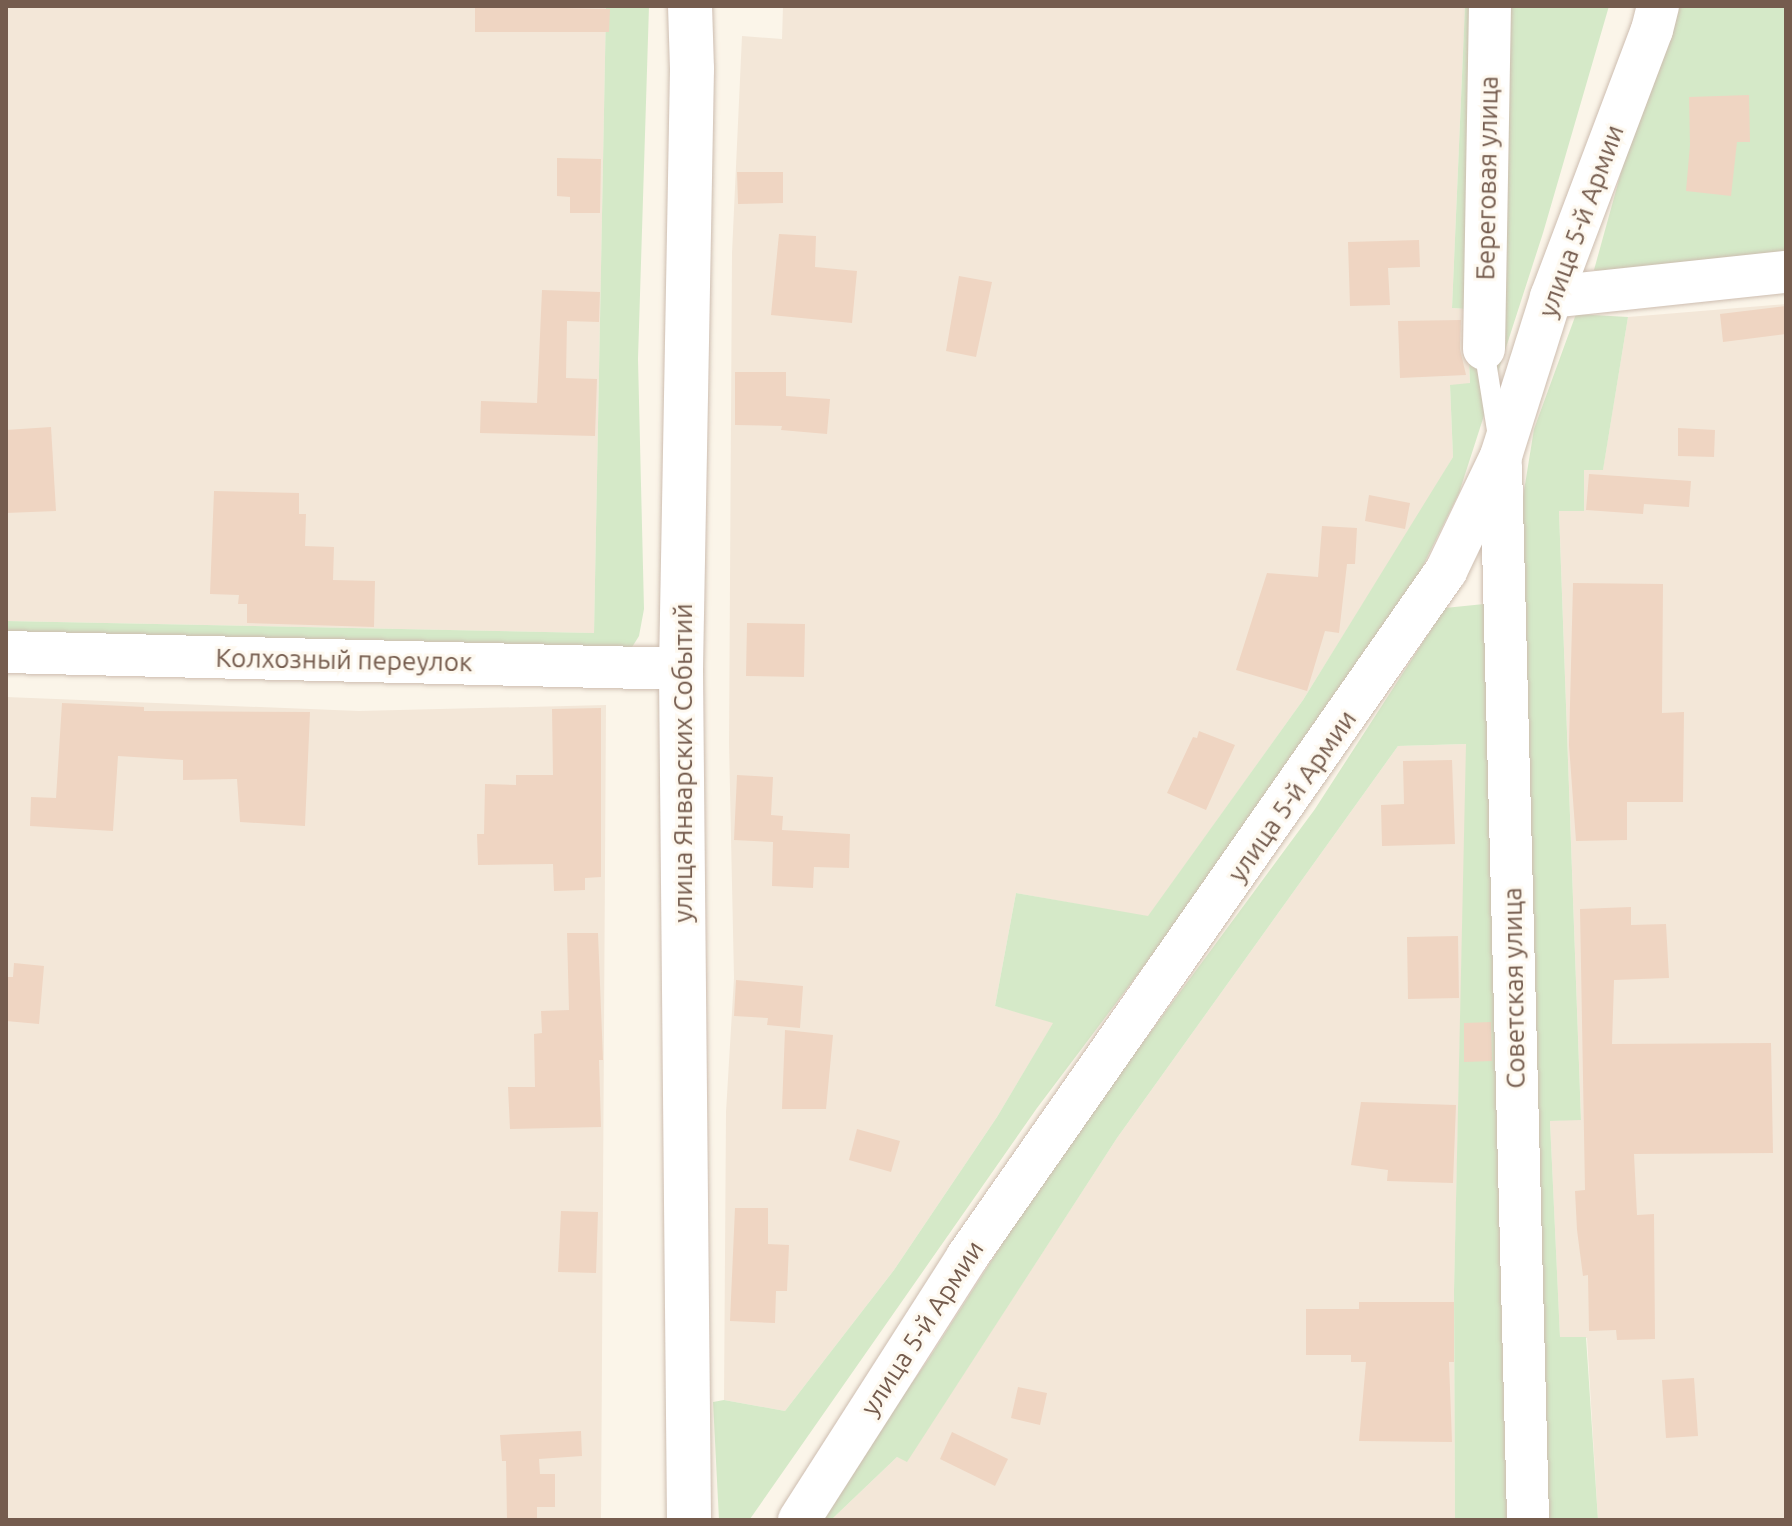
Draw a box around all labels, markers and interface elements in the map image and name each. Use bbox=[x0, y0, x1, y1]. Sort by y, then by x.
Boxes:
street label: Береговая улица bbox=[1470, 76, 1504, 280]
street label: улица 5-й Армии bbox=[1532, 121, 1630, 321]
street label: улица Январских Событий bbox=[667, 603, 699, 923]
street label: Колхозный переулок bbox=[215, 642, 473, 678]
street label: улица 5-й Армии bbox=[1221, 704, 1363, 888]
street label: Советская улица bbox=[1497, 887, 1531, 1089]
street label: улица 5-й Армии bbox=[854, 1235, 990, 1421]

